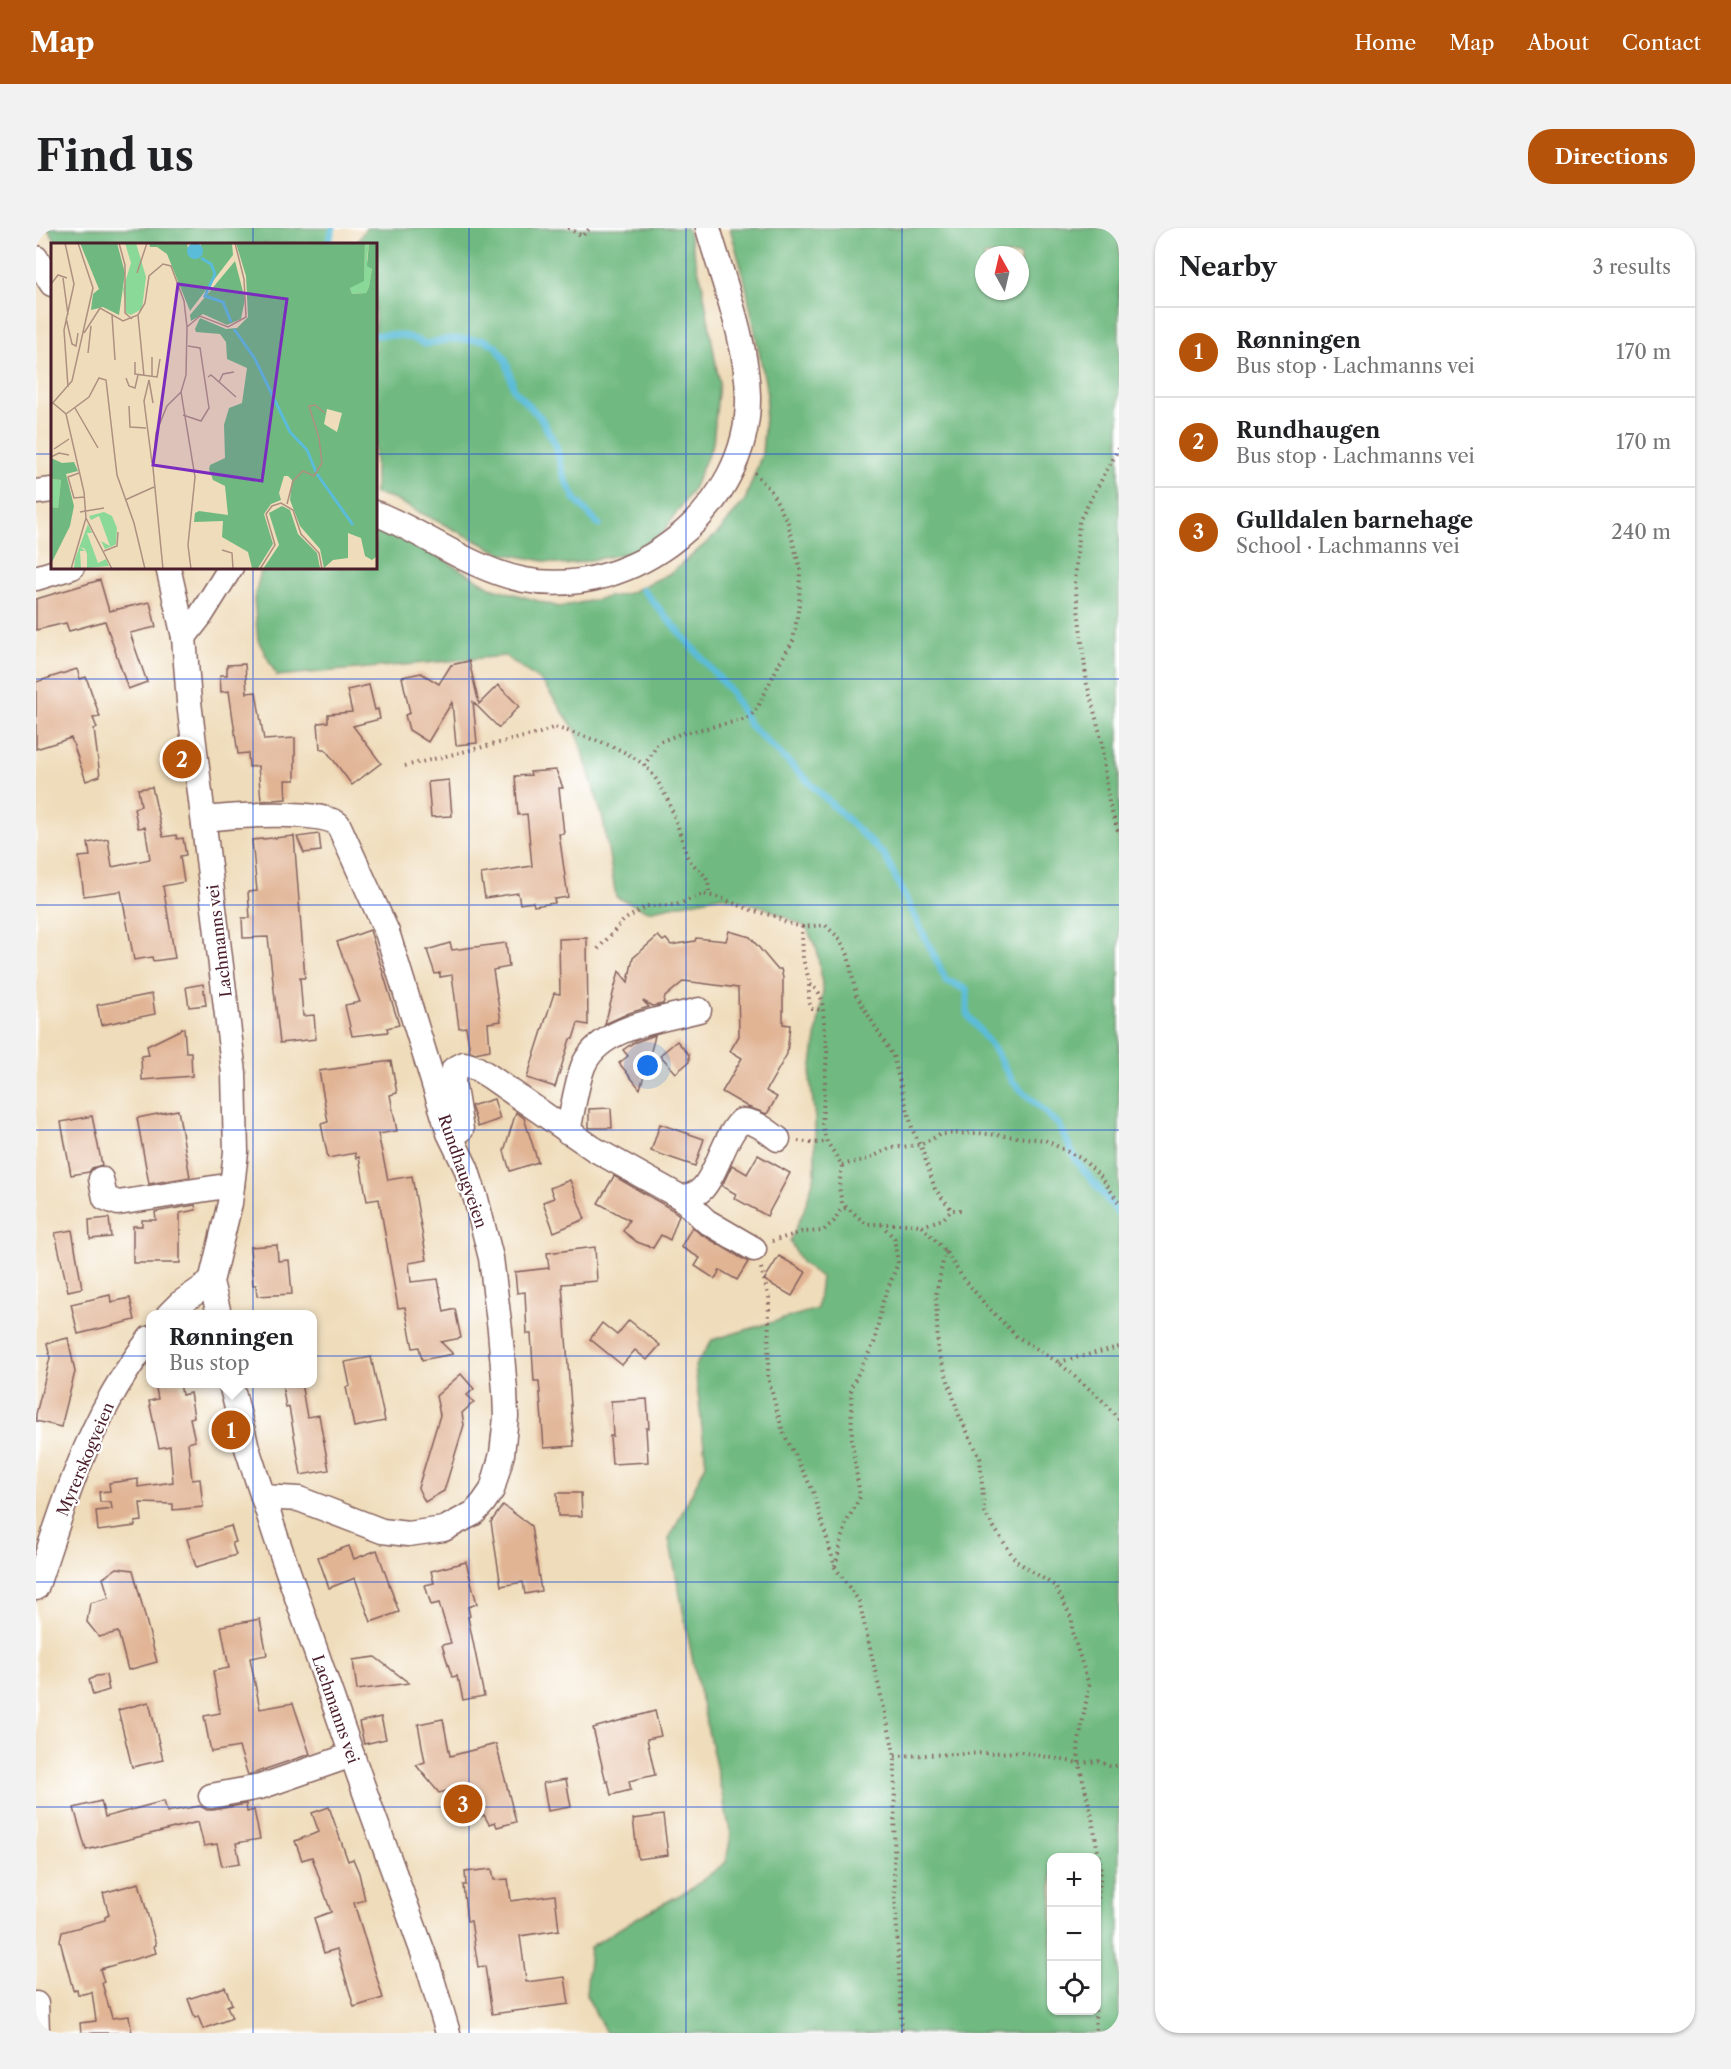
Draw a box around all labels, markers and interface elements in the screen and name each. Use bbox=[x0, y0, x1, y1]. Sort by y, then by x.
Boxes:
text: Map bbox=[30, 25, 94, 59]
text: Home bbox=[1355, 30, 1416, 55]
text: Map bbox=[1449, 30, 1494, 55]
text: About bbox=[1527, 30, 1589, 55]
text: Contact bbox=[1622, 30, 1701, 55]
button: Directions bbox=[1528, 129, 1695, 184]
text: Find us bbox=[36, 130, 194, 182]
inset map bbox=[51, 243, 376, 568]
north arrow bbox=[975, 246, 1029, 300]
text: Nearby bbox=[1179, 251, 1277, 283]
text: 3 results bbox=[1593, 255, 1671, 279]
text: Rønningen bbox=[1236, 327, 1361, 354]
text: 1 bbox=[1194, 340, 1203, 364]
text: 170 m bbox=[1616, 340, 1671, 364]
text: Bus stop · Lachmanns vei bbox=[1236, 354, 1475, 378]
text: Rundhaugen bbox=[1236, 417, 1380, 444]
text: 2 bbox=[1193, 430, 1204, 454]
text: 170 m bbox=[1616, 430, 1671, 454]
text: Bus stop · Lachmanns vei bbox=[1236, 444, 1475, 468]
text: Gulldalen barnehage bbox=[1236, 507, 1473, 534]
text: 3 bbox=[1193, 520, 1204, 544]
text: 240 m bbox=[1611, 520, 1671, 544]
text: School · Lachmanns vei bbox=[1236, 534, 1460, 558]
pin: 2 bbox=[162, 736, 202, 782]
street label: Lachmanns vei bbox=[202, 883, 236, 999]
your location bbox=[633, 1051, 662, 1080]
street label: Rundhaugveien bbox=[434, 1111, 492, 1231]
popup bbox=[146, 1310, 317, 1388]
text: Rønningen bbox=[169, 1324, 294, 1351]
text: Bus stop bbox=[169, 1351, 250, 1375]
street label: Myrerskogveien bbox=[52, 1399, 118, 1519]
pin: 1 bbox=[212, 1408, 250, 1452]
street label: Lachmanns vei bbox=[308, 1652, 364, 1766]
pin: 3 bbox=[444, 1782, 482, 1826]
map controls bbox=[1047, 1853, 1101, 2015]
button: + bbox=[1047, 1853, 1101, 1907]
button: − bbox=[1047, 1907, 1101, 1961]
button: locate bbox=[1047, 1961, 1101, 2015]

